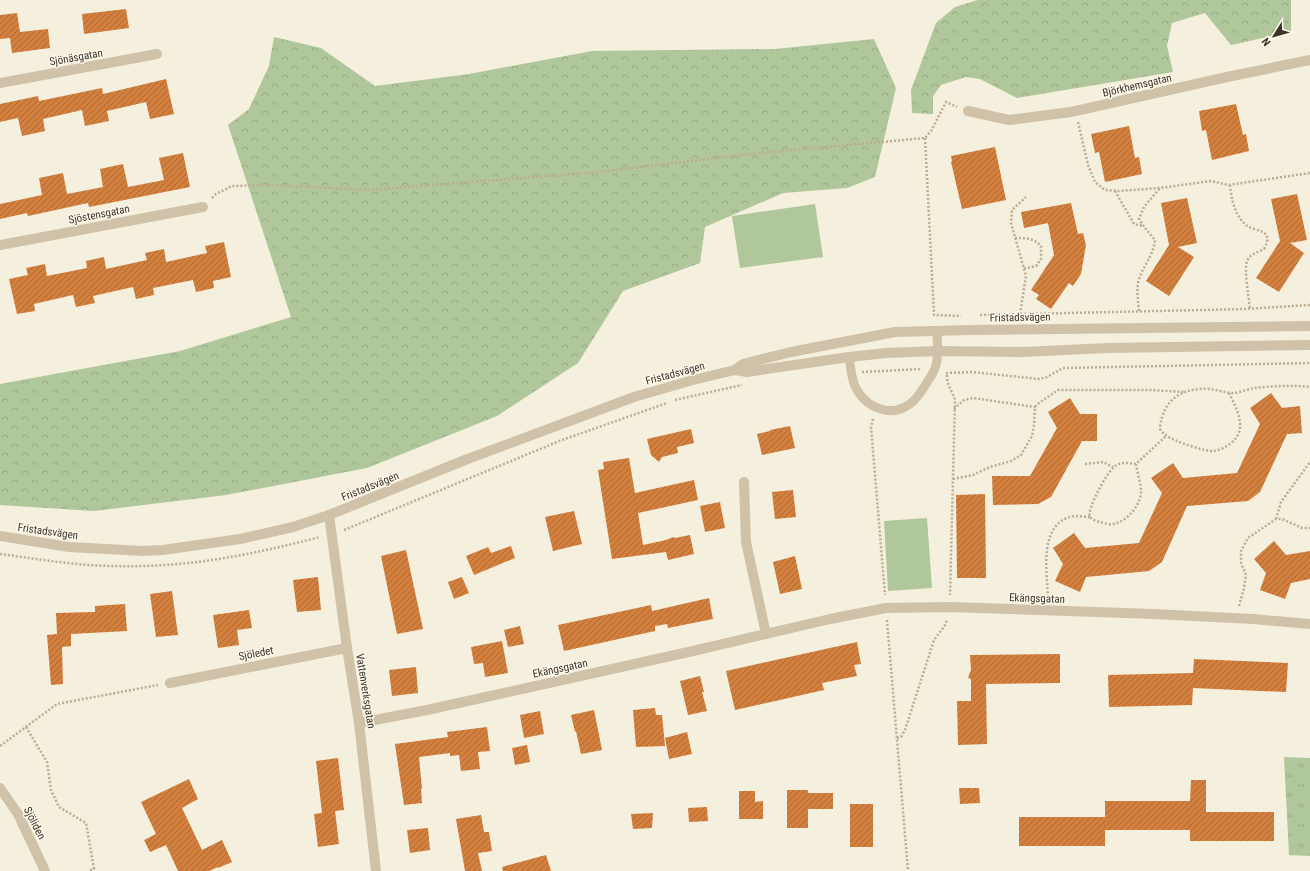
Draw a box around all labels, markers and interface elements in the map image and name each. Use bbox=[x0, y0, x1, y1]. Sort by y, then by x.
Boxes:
north arrow bbox=[1254, 16, 1294, 56]
text: N bbox=[1259, 35, 1274, 48]
street label: Sjönäsgatan bbox=[48, 46, 104, 69]
street label: Björkhemsgatan bbox=[1101, 71, 1173, 100]
street label: Sjöstensgatan bbox=[67, 202, 131, 227]
street label: Fristadsvägen bbox=[989, 310, 1051, 325]
street label: Fristadsvägen bbox=[644, 359, 706, 388]
street label: Fristadsvägen bbox=[340, 469, 401, 504]
street label: Fristadsvägen bbox=[17, 521, 79, 542]
street label: Ekängsgatan bbox=[1009, 591, 1065, 606]
street label: Sjöledet bbox=[238, 644, 275, 663]
street label: Vattenverksgatan bbox=[353, 653, 378, 730]
street label: Ekängsgatan bbox=[531, 656, 589, 681]
street label: Sjöliden bbox=[21, 805, 48, 842]

